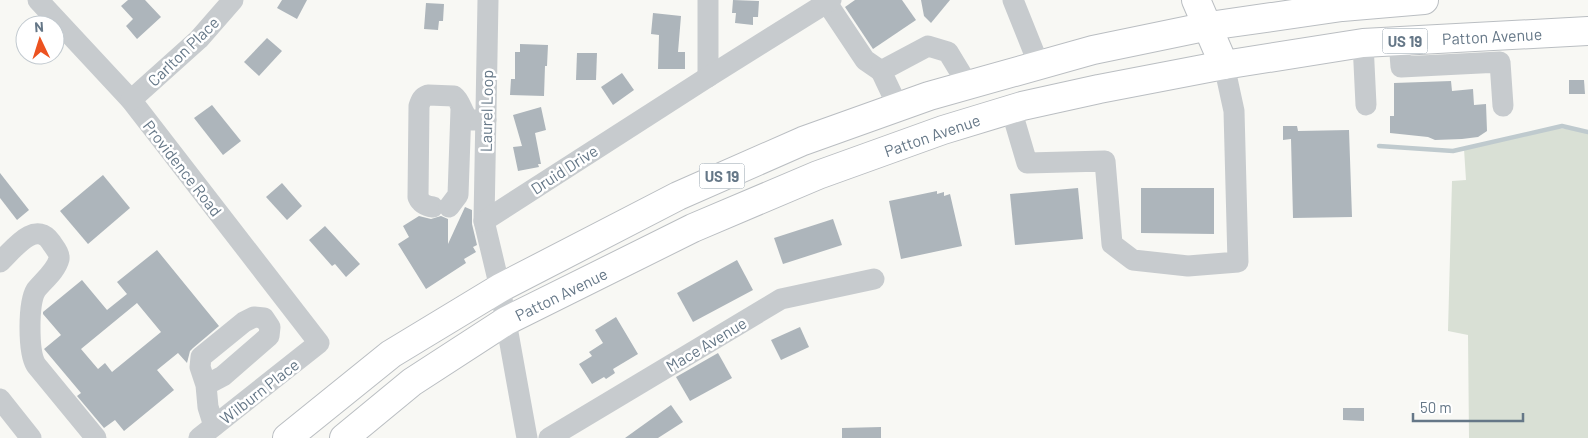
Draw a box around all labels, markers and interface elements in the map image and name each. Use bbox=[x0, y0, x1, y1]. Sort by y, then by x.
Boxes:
street label: Carlton Place bbox=[143, 12, 223, 90]
north arrow bbox=[15, 15, 65, 65]
text: N bbox=[34, 18, 44, 35]
street label: Patton Avenue bbox=[1441, 24, 1543, 48]
road number: US 19 bbox=[1382, 28, 1428, 54]
street label: Laurel Loop bbox=[476, 70, 496, 152]
street label: Patton Avenue bbox=[881, 110, 983, 160]
street label: Providence Road bbox=[140, 116, 226, 220]
street label: Druid Drive bbox=[527, 140, 601, 198]
road number: US 19 bbox=[700, 164, 744, 188]
street label: Patton Avenue bbox=[512, 263, 610, 325]
street label: Mace Avenue bbox=[662, 313, 750, 375]
street label: Wilburn Place bbox=[216, 354, 302, 428]
scale bar bbox=[1413, 390, 1523, 422]
text: 50 m bbox=[1420, 398, 1452, 416]

